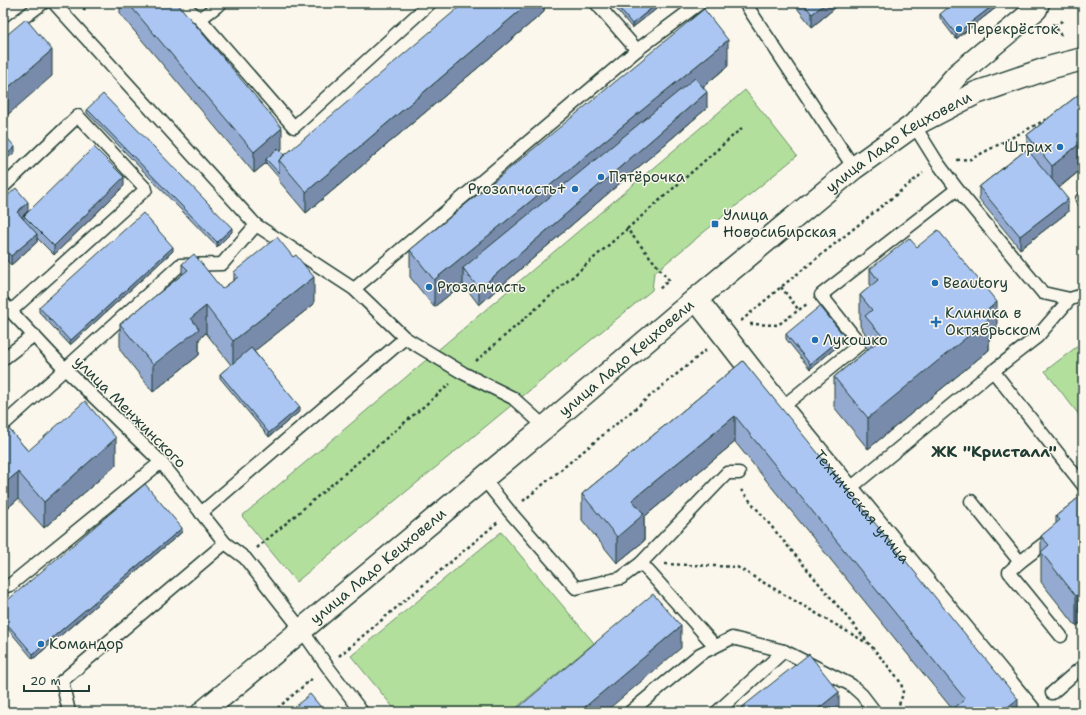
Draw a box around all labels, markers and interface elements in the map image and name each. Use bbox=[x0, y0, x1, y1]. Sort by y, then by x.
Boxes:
place label: Перекрёсток bbox=[967, 19, 1058, 39]
marker: Перекрёсток bbox=[954, 24, 964, 34]
street label: улица Ладо Кецховели bbox=[821, 87, 975, 197]
place label: Штрих bbox=[1004, 137, 1052, 157]
marker: Штрих bbox=[1055, 142, 1065, 152]
place label: Пятёрочка bbox=[609, 167, 686, 187]
marker: Пятёрочка bbox=[596, 172, 606, 182]
place label: Proзапчасть+ bbox=[468, 179, 567, 199]
marker: Proзапчасть+ bbox=[570, 184, 580, 194]
place label: Улица Новосибирская bbox=[723, 205, 837, 242]
marker: Улица Новосибирская bbox=[710, 219, 720, 229]
place label: Beautory bbox=[943, 273, 1008, 293]
place label: Proзапчасть bbox=[437, 277, 526, 297]
marker: Beautory bbox=[930, 278, 940, 288]
marker: Proзапчасть bbox=[424, 282, 434, 292]
street label: улица Ладо Кецховели bbox=[555, 295, 698, 421]
place label: Клиника в Октябрьском bbox=[945, 303, 1041, 340]
marker: Клиника в Октябрьском bbox=[930, 316, 942, 328]
place label: Лукошко bbox=[823, 330, 888, 350]
marker: Лукошко bbox=[810, 335, 820, 345]
street label: улица Менжинского bbox=[70, 352, 190, 472]
district label: ЖК "Кристалл" bbox=[931, 441, 1057, 462]
street label: Техническая улица bbox=[809, 446, 915, 568]
street label: улица Ладо Кецховели bbox=[306, 503, 451, 629]
place label: Командор bbox=[49, 634, 124, 654]
marker: Командор bbox=[36, 639, 46, 649]
scale bar bbox=[24, 667, 89, 693]
text: 20 m bbox=[30, 673, 61, 689]

